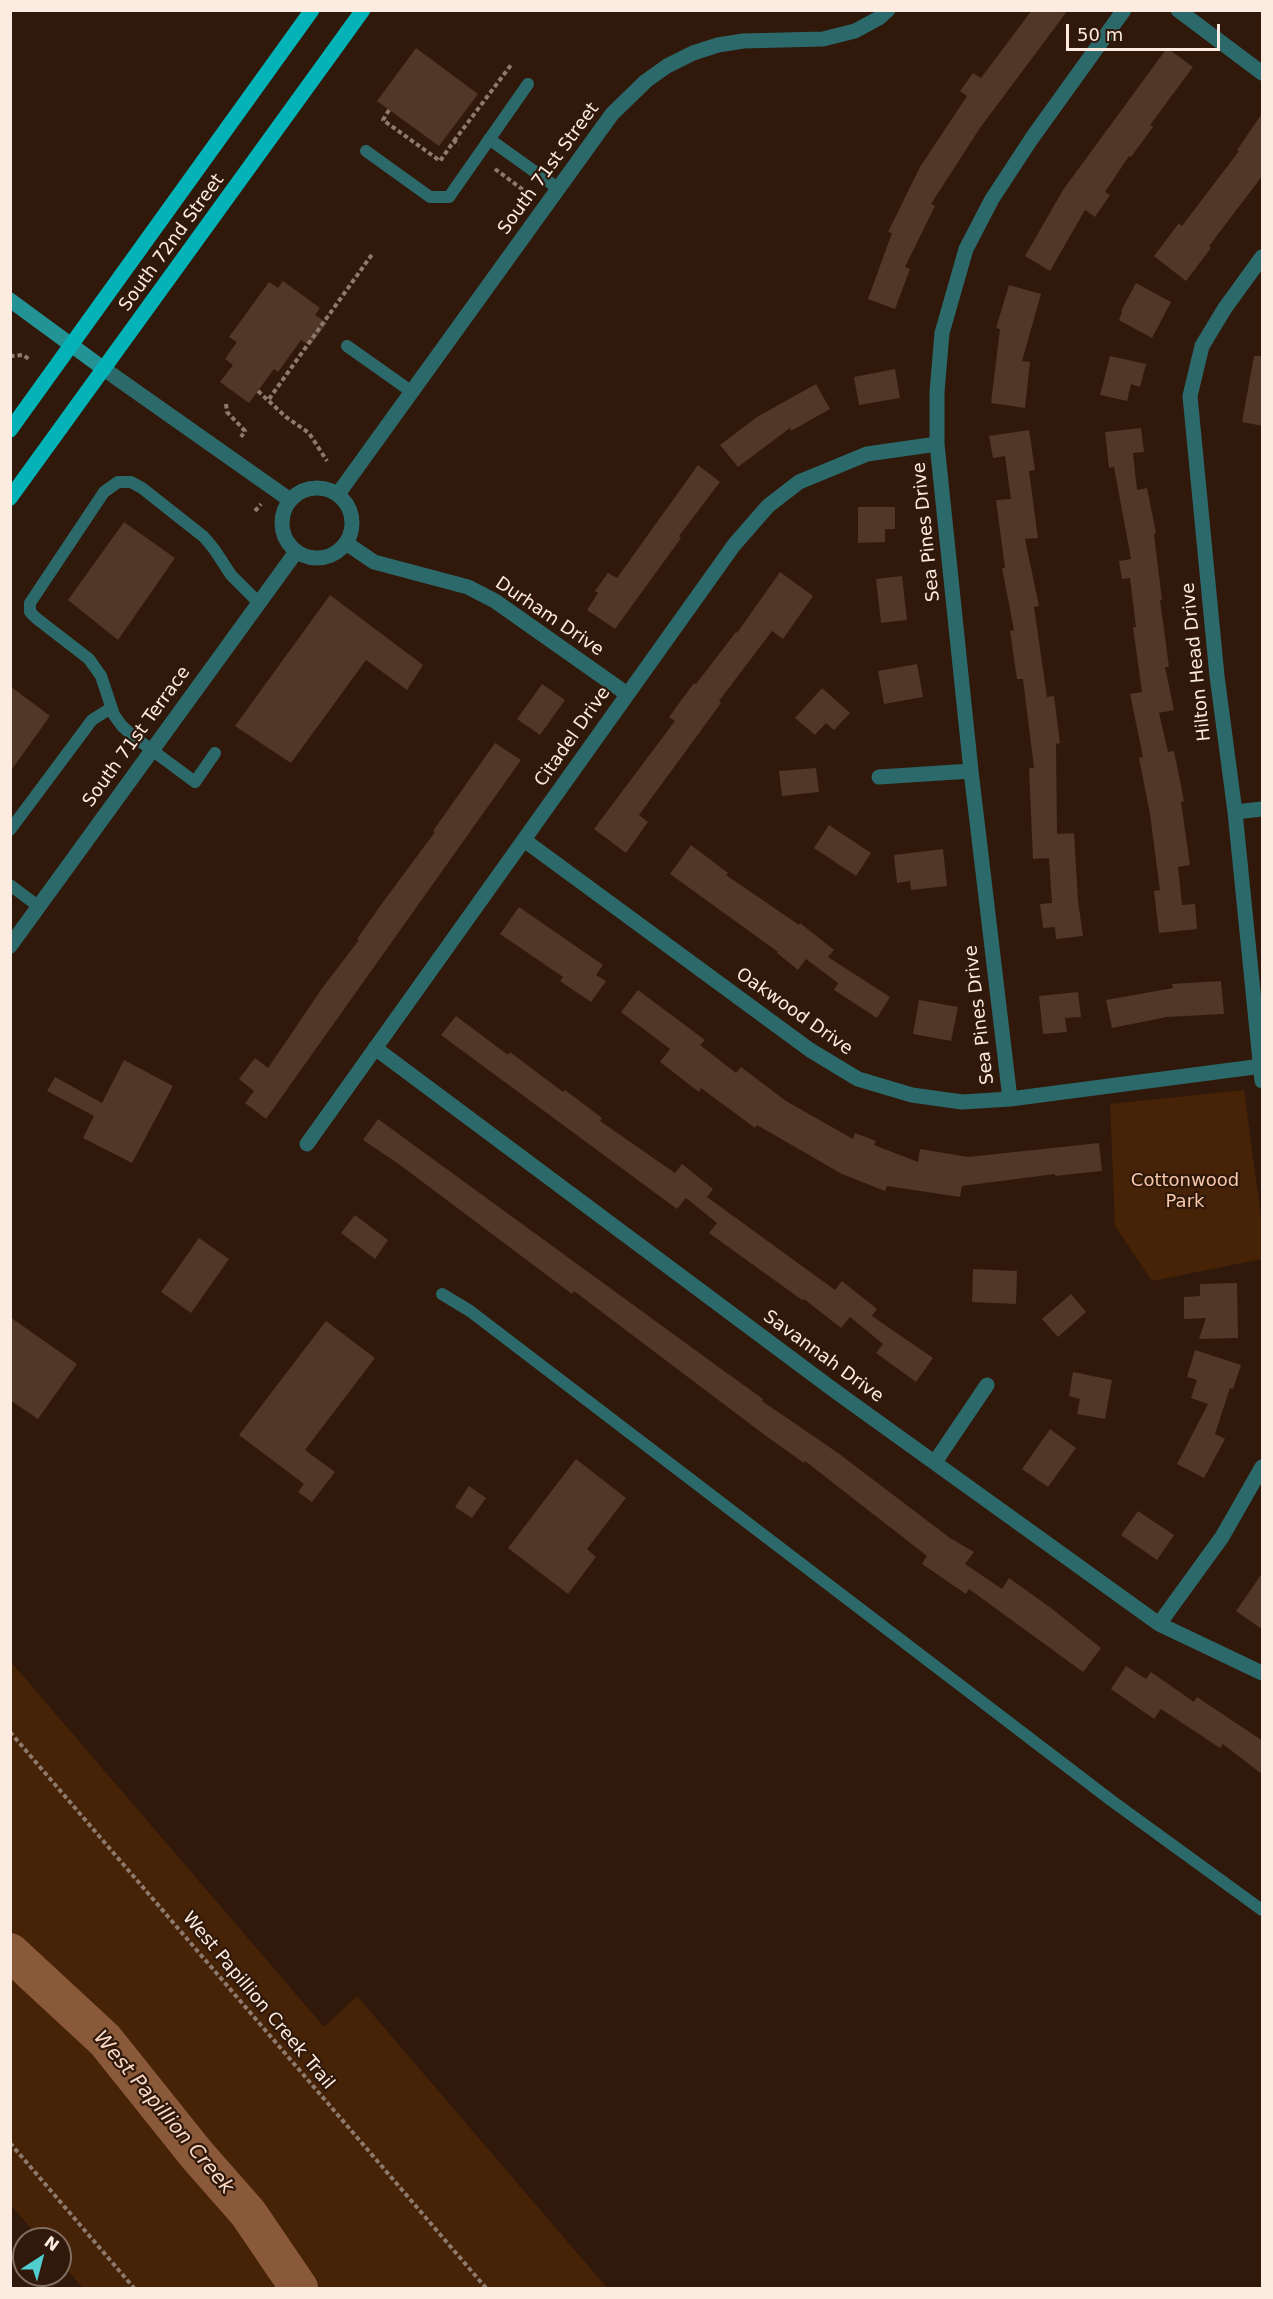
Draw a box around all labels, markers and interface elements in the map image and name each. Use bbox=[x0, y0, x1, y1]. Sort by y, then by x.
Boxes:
scale bar bbox=[1069, 12, 1224, 50]
text: 50 m bbox=[1077, 24, 1123, 45]
street label: South 71st Street bbox=[494, 99, 604, 239]
street label: South 72nd Street bbox=[115, 170, 229, 316]
street label: Sea Pines Drive bbox=[909, 461, 945, 603]
street label: Durham Drive bbox=[491, 573, 607, 661]
street label: Hilton Head Drive bbox=[1178, 582, 1216, 742]
street label: South 71st Terrace bbox=[79, 662, 195, 812]
street label: Citadel Drive bbox=[531, 683, 615, 791]
street label: Sea Pines Drive bbox=[961, 944, 999, 1086]
street label: Oakwood Drive bbox=[731, 964, 857, 1060]
park label: Cottonwood Park bbox=[1131, 1170, 1239, 1212]
street label: Savannah Drive bbox=[759, 1306, 887, 1408]
street label: West Papillion Creek Trail bbox=[177, 1908, 339, 2094]
water label: West Papillion Creek bbox=[88, 2027, 238, 2199]
north arrow bbox=[12, 2227, 72, 2287]
text: N bbox=[41, 2232, 63, 2255]

